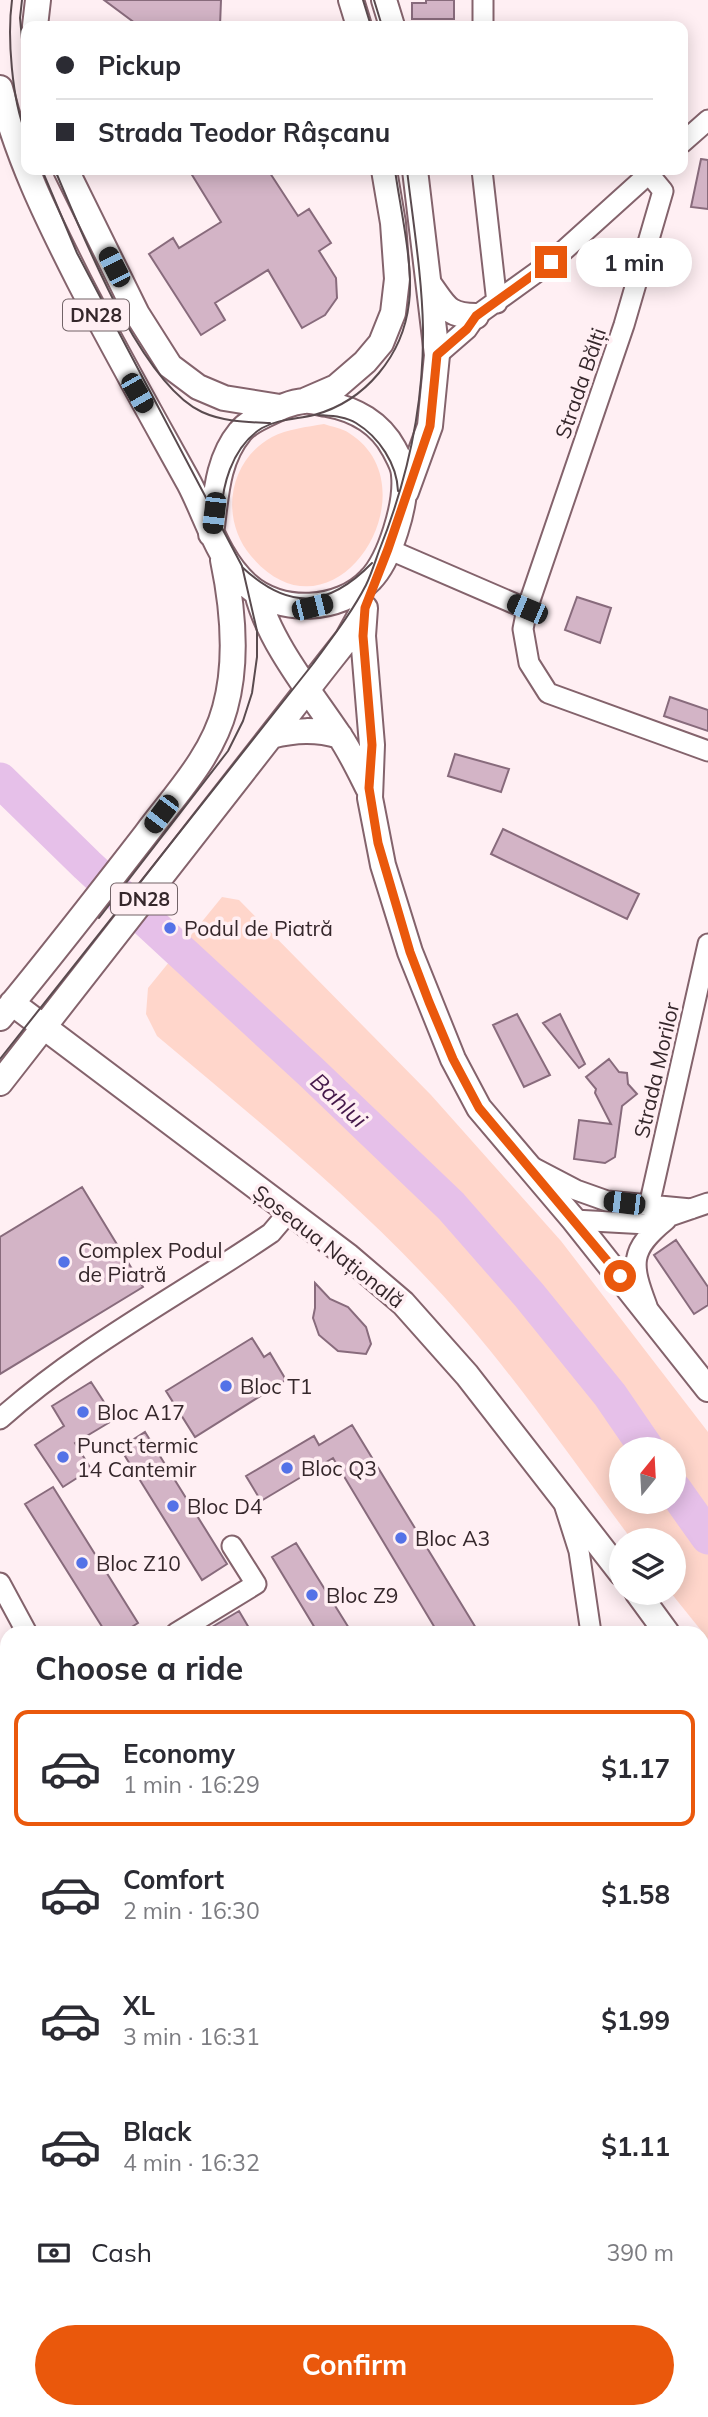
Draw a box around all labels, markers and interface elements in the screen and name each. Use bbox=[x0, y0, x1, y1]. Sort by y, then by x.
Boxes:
text: Pickup bbox=[98, 49, 181, 82]
text: Strada Teodor Râșcanu bbox=[98, 116, 390, 149]
callout: 1 min bbox=[576, 238, 691, 286]
car bbox=[96, 244, 133, 290]
route end bbox=[535, 246, 567, 278]
text: 1 min bbox=[604, 248, 664, 277]
road number: DN28 bbox=[63, 300, 129, 330]
street label: Strada Bălți bbox=[549, 324, 612, 442]
car bbox=[118, 370, 157, 416]
car bbox=[202, 491, 227, 535]
car bbox=[504, 591, 551, 627]
car bbox=[290, 592, 335, 622]
car bbox=[140, 791, 183, 837]
road number: DN28 bbox=[111, 884, 177, 914]
place label: Podul de Piatră bbox=[184, 915, 333, 941]
marker: Podul de Piatră bbox=[162, 920, 178, 936]
street label: Strada Morilor bbox=[628, 999, 684, 1140]
water label: Bahlui bbox=[305, 1067, 374, 1134]
street label: Șoseaua Națională bbox=[248, 1179, 410, 1314]
car bbox=[602, 1190, 647, 1216]
place label: Complex Podul de Piatră bbox=[78, 1237, 223, 1287]
marker: Complex Podul de Piatră bbox=[56, 1254, 72, 1270]
route start bbox=[604, 1260, 636, 1292]
place label: Bloc T1 bbox=[240, 1373, 312, 1399]
marker: Bloc T1 bbox=[218, 1378, 234, 1394]
place label: Bloc A17 bbox=[97, 1399, 185, 1425]
marker: Bloc A17 bbox=[75, 1404, 91, 1420]
place label: Punct termic 14 Cantemir bbox=[77, 1432, 198, 1482]
north arrow bbox=[609, 1437, 686, 1514]
map controls bbox=[609, 1437, 686, 1605]
marker: Punct termic 14 Cantemir bbox=[55, 1449, 71, 1465]
place label: Bloc Q3 bbox=[301, 1455, 377, 1481]
marker: Bloc Q3 bbox=[279, 1460, 295, 1476]
place label: Bloc D4 bbox=[187, 1493, 263, 1519]
marker: Bloc D4 bbox=[165, 1498, 181, 1514]
place label: Bloc A3 bbox=[415, 1525, 490, 1551]
button: layers bbox=[609, 1528, 686, 1605]
marker: Bloc A3 bbox=[393, 1530, 409, 1546]
place label: Bloc Z10 bbox=[96, 1550, 181, 1576]
marker: Bloc Z10 bbox=[74, 1555, 90, 1571]
place label: Bloc Z9 bbox=[326, 1582, 398, 1608]
marker: Bloc Z9 bbox=[304, 1587, 320, 1603]
text: Choose a ride bbox=[35, 1648, 243, 1688]
icon: car bbox=[39, 1737, 102, 1800]
text: Economy bbox=[123, 1737, 235, 1770]
text: $1.17 bbox=[601, 1752, 670, 1785]
text: 1 min · 16:29 bbox=[123, 1770, 260, 1799]
icon: car bbox=[39, 1863, 102, 1926]
text: Comfort bbox=[123, 1863, 224, 1896]
text: $1.58 bbox=[601, 1878, 670, 1911]
text: 2 min · 16:30 bbox=[123, 1896, 260, 1925]
icon: car bbox=[39, 1989, 102, 2052]
text: XL bbox=[123, 1989, 155, 2022]
text: $1.99 bbox=[601, 2004, 670, 2037]
text: 3 min · 16:31 bbox=[123, 2022, 260, 2051]
icon: car bbox=[39, 2115, 102, 2178]
text: Black bbox=[123, 2115, 191, 2148]
text: $1.11 bbox=[601, 2130, 670, 2163]
text: 4 min · 16:32 bbox=[123, 2148, 260, 2177]
icon: cash bbox=[35, 2234, 73, 2272]
text: Cash bbox=[91, 2236, 152, 2269]
text: 390 m bbox=[606, 2238, 674, 2267]
button: Confirm bbox=[35, 2325, 674, 2405]

